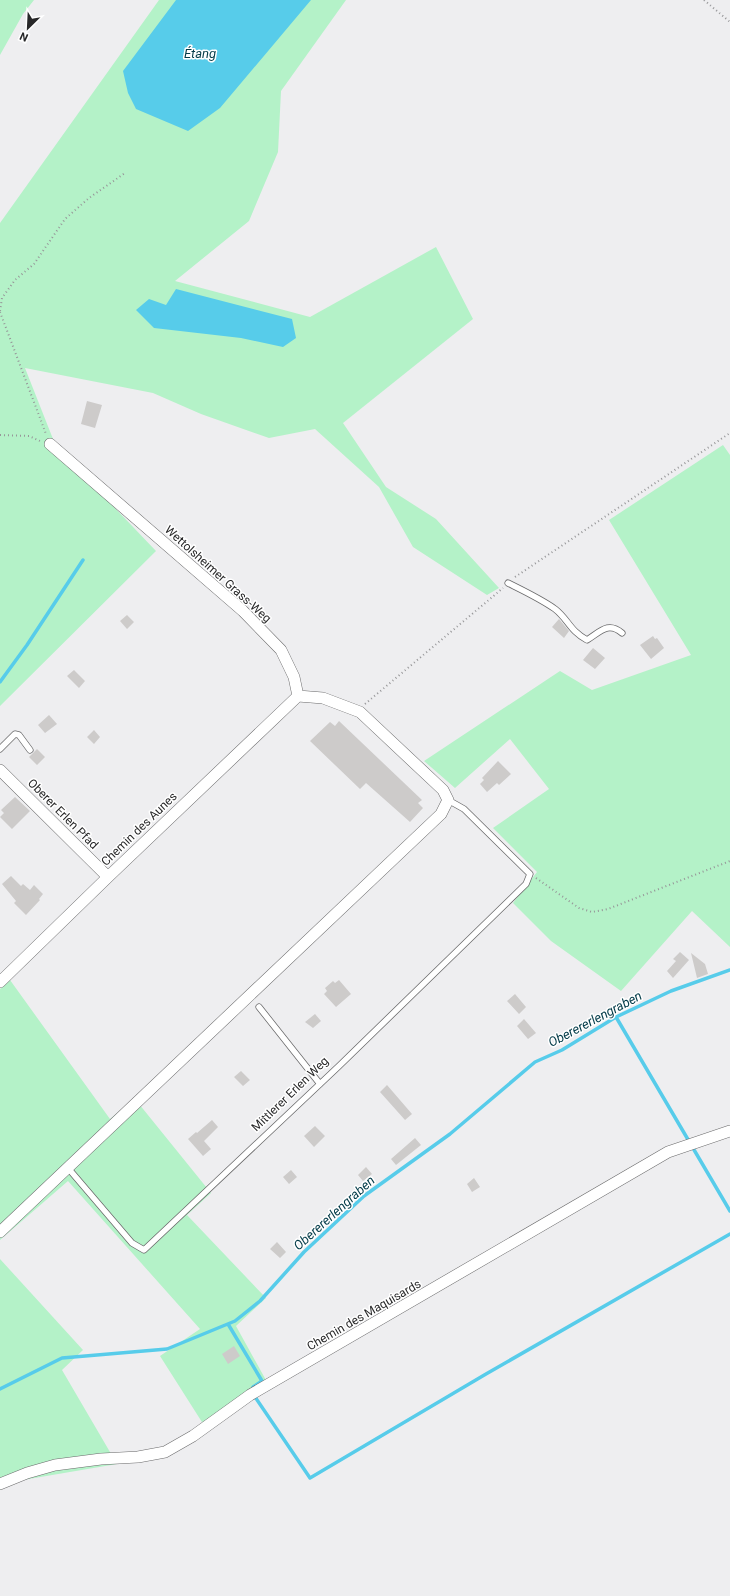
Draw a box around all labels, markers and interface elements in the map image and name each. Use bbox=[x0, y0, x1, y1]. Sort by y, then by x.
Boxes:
north arrow bbox=[8, 8, 48, 48]
text: N bbox=[18, 29, 30, 44]
water label: Étang bbox=[184, 46, 216, 61]
street label: Wettolsheimer Grass-Weg bbox=[162, 523, 274, 625]
street label: Oberer Erlen Pfad bbox=[25, 776, 101, 852]
street label: Chemin des Aunes bbox=[98, 789, 180, 869]
water label: Oberererlengraben bbox=[546, 988, 644, 1050]
street label: Mittlerer Erlen Weg bbox=[249, 1054, 331, 1134]
water label: Oberererlengraben bbox=[290, 1173, 378, 1253]
street label: Chemin des Maquisards bbox=[305, 1277, 423, 1353]

